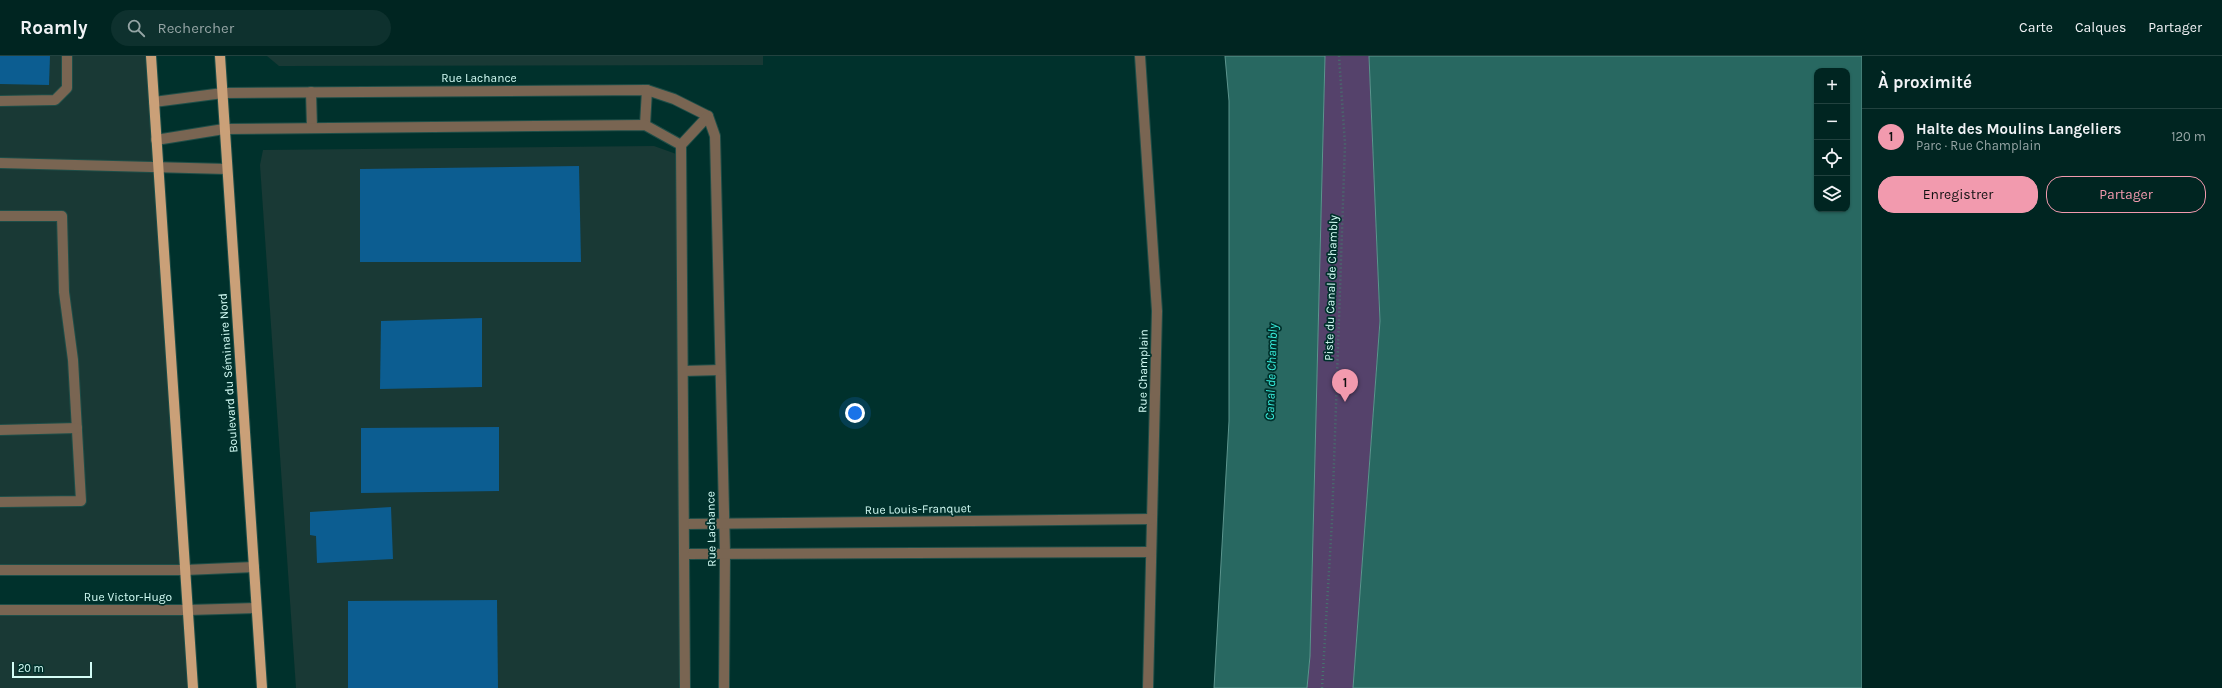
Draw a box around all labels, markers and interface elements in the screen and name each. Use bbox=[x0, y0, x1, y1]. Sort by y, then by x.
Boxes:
search box bbox=[111, 10, 391, 46]
text: Roamly bbox=[20, 17, 87, 39]
icon: search bbox=[125, 17, 147, 39]
text: Rechercher bbox=[157, 19, 234, 37]
text: Carte bbox=[2019, 19, 2053, 36]
text: Calques bbox=[2075, 19, 2126, 36]
text: Partager bbox=[2148, 19, 2202, 36]
map controls bbox=[1814, 68, 1850, 212]
button: + bbox=[1814, 68, 1850, 104]
street label: Rue Lachance bbox=[441, 71, 517, 85]
text: À proximité bbox=[1878, 72, 1972, 92]
button: − bbox=[1814, 104, 1850, 140]
text: Halte des Moulins Langeliers bbox=[1916, 120, 2121, 138]
text: 1 bbox=[1889, 129, 1893, 144]
text: 120 m bbox=[2171, 129, 2206, 144]
text: Parc · Rue Champlain bbox=[1916, 138, 2041, 153]
button: locate bbox=[1814, 140, 1850, 176]
button: layers bbox=[1814, 176, 1850, 212]
button: Enregistrer bbox=[1878, 176, 2038, 213]
button: Partager bbox=[2046, 176, 2206, 213]
street label: Piste du Canal de Chambly bbox=[1321, 214, 1341, 361]
street label: Boulevard du Séminaire Nord bbox=[215, 293, 241, 453]
water label: Canal de Chambly bbox=[1262, 323, 1280, 421]
street label: Rue Champlain bbox=[1135, 329, 1151, 413]
pin: 1 bbox=[1332, 369, 1358, 402]
your location bbox=[845, 403, 865, 423]
street label: Rue Lachance bbox=[703, 491, 719, 567]
street label: Rue Louis-Franquet bbox=[865, 501, 972, 517]
street label: Rue Victor-Hugo bbox=[84, 590, 172, 604]
scale bar bbox=[12, 660, 92, 679]
text: 20 m bbox=[18, 662, 44, 675]

